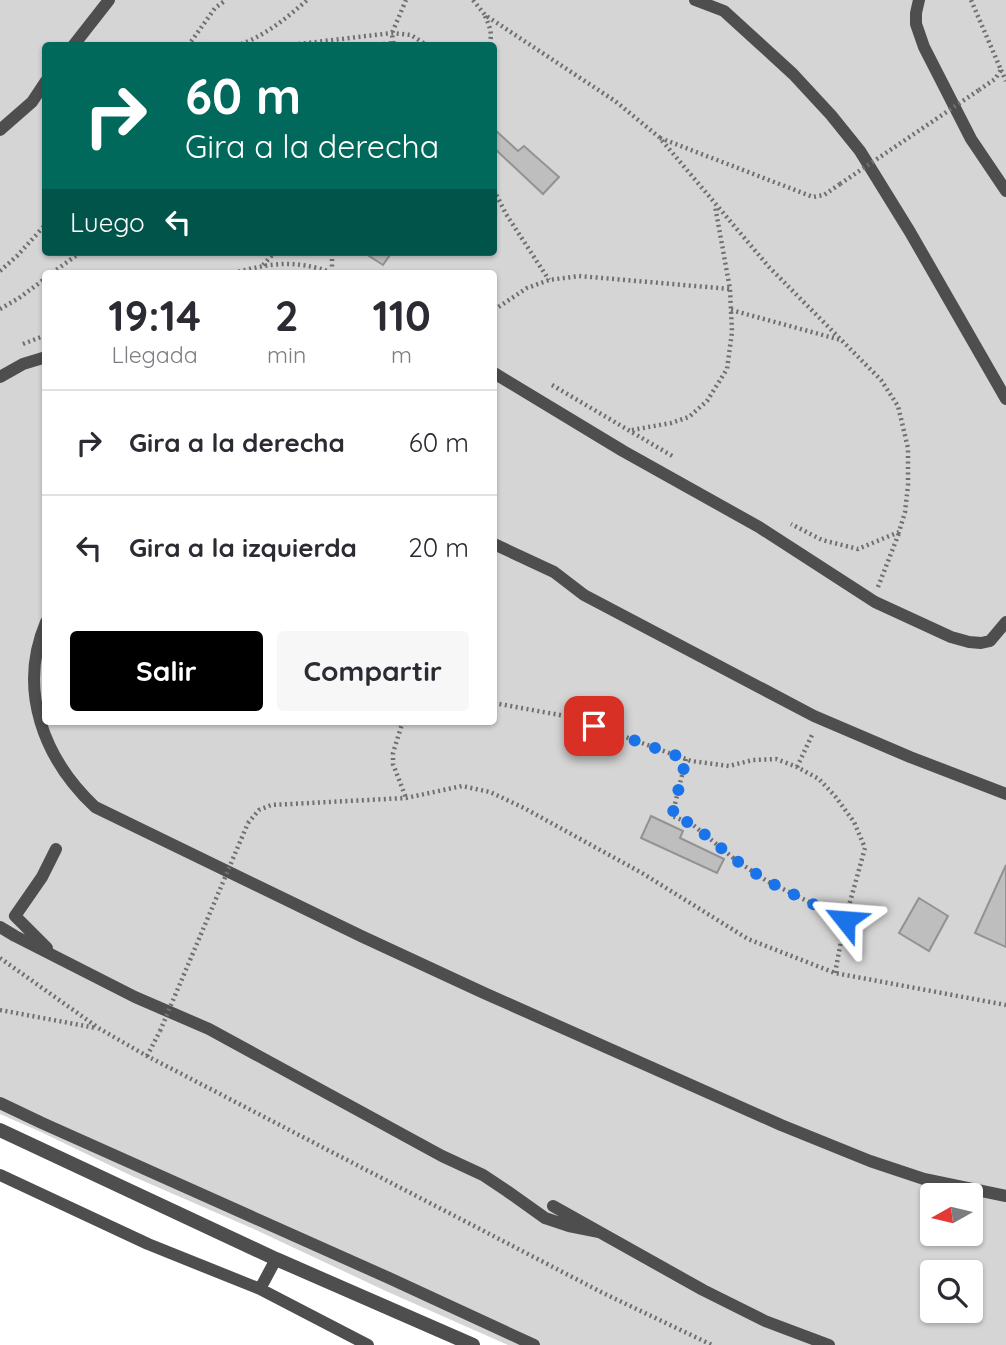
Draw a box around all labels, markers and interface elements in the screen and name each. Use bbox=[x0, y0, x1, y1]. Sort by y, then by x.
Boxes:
text: 60 m bbox=[185, 65, 301, 126]
icon: right bbox=[70, 70, 161, 161]
text: Gira a la derecha bbox=[185, 126, 439, 166]
icon: left bbox=[159, 203, 197, 241]
text: Luego bbox=[70, 206, 145, 239]
text: 19:14 bbox=[108, 289, 201, 342]
text: 2 bbox=[275, 289, 299, 342]
text: 110 bbox=[372, 289, 431, 342]
text: Llegada bbox=[111, 340, 198, 369]
text: min bbox=[267, 340, 306, 369]
text: m bbox=[391, 340, 412, 369]
icon: right bbox=[70, 424, 108, 462]
text: Gira a la derecha bbox=[129, 426, 345, 459]
text: 60 m bbox=[409, 426, 469, 459]
icon: left bbox=[70, 529, 108, 567]
text: Gira a la izquierda bbox=[129, 531, 357, 564]
text: 20 m bbox=[408, 531, 469, 564]
button: Salir bbox=[70, 631, 263, 711]
button: Compartir bbox=[277, 631, 469, 711]
pin bbox=[564, 696, 624, 756]
icon: arrive bbox=[575, 707, 613, 745]
position arrow bbox=[808, 883, 882, 957]
north arrow bbox=[920, 1183, 984, 1246]
map controls bbox=[920, 1183, 983, 1323]
button: search bbox=[920, 1260, 983, 1323]

